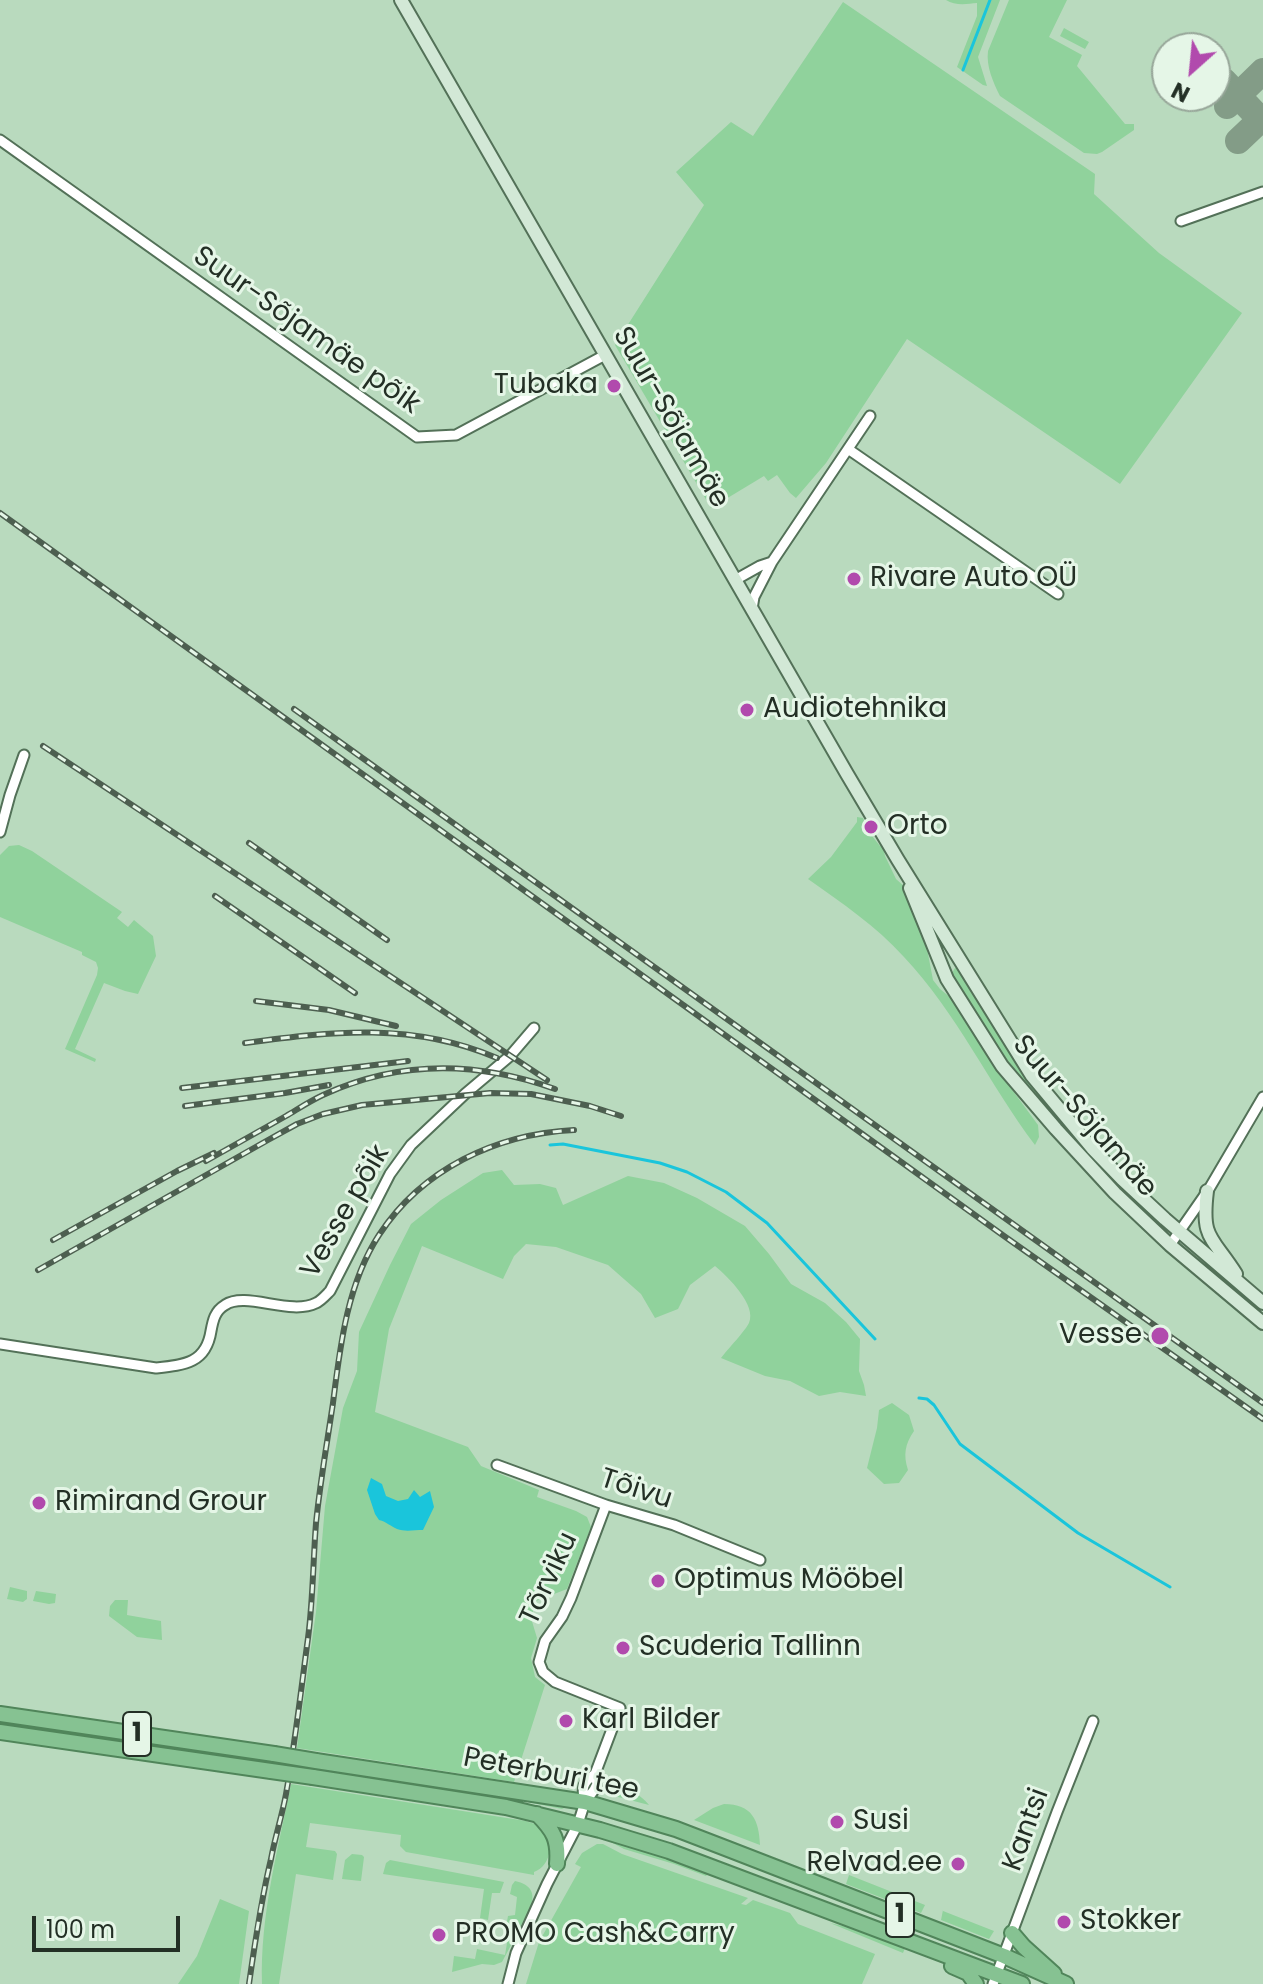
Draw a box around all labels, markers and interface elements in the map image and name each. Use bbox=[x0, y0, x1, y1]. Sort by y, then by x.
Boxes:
north arrow bbox=[1151, 32, 1231, 112]
text: N bbox=[1166, 74, 1195, 110]
street label: Suur-Sõjamäe põik bbox=[186, 240, 426, 422]
street label: Suur-Sõjamäe bbox=[605, 321, 735, 515]
place label: Tubaka bbox=[494, 369, 598, 403]
marker: Tubaka bbox=[605, 377, 623, 395]
place label: Rivare Auto OÜ bbox=[870, 562, 1077, 596]
marker: Rivare Auto OÜ bbox=[845, 570, 863, 588]
place label: Audiotehnika bbox=[763, 693, 947, 727]
marker: Audiotehnika bbox=[738, 701, 756, 719]
place label: Orto bbox=[887, 810, 948, 844]
marker: Orto bbox=[862, 818, 880, 836]
street label: Suur-Sõjamäe bbox=[1005, 1029, 1163, 1205]
street label: Vesse põik bbox=[294, 1139, 398, 1285]
place label: Vesse bbox=[1059, 1319, 1142, 1353]
marker: Vesse bbox=[1149, 1325, 1171, 1347]
street label: Tõivu bbox=[596, 1463, 676, 1517]
place label: Rimirand Grour bbox=[55, 1486, 267, 1520]
marker: Rimirand Grour bbox=[30, 1494, 48, 1512]
street label: Tõrviku bbox=[514, 1527, 586, 1631]
place label: Optimus Mööbel bbox=[674, 1564, 904, 1598]
marker: Optimus Mööbel bbox=[649, 1572, 667, 1590]
place label: Scuderia Tallinn bbox=[639, 1631, 861, 1665]
marker: Scuderia Tallinn bbox=[614, 1639, 632, 1657]
place label: Karl Bilder bbox=[582, 1704, 720, 1738]
road number: 1 bbox=[123, 1712, 151, 1756]
marker: Karl Bilder bbox=[557, 1712, 575, 1730]
street label: Peterburi tee bbox=[460, 1742, 642, 1808]
street label: Kantsi bbox=[997, 1784, 1057, 1876]
place label: Susi bbox=[853, 1805, 909, 1839]
marker: Susi bbox=[828, 1813, 846, 1831]
place label: Relvad.ee bbox=[807, 1847, 942, 1881]
marker: Relvad.ee bbox=[949, 1855, 967, 1873]
road number: 1 bbox=[886, 1893, 914, 1937]
scale bar bbox=[36, 1900, 184, 1950]
place label: Stokker bbox=[1080, 1905, 1181, 1939]
text: 100 m bbox=[46, 1913, 115, 1946]
marker: Stokker bbox=[1055, 1913, 1073, 1931]
place label: PROMO Cash&Carry bbox=[455, 1918, 735, 1952]
marker: PROMO Cash&Carry bbox=[430, 1926, 448, 1944]

